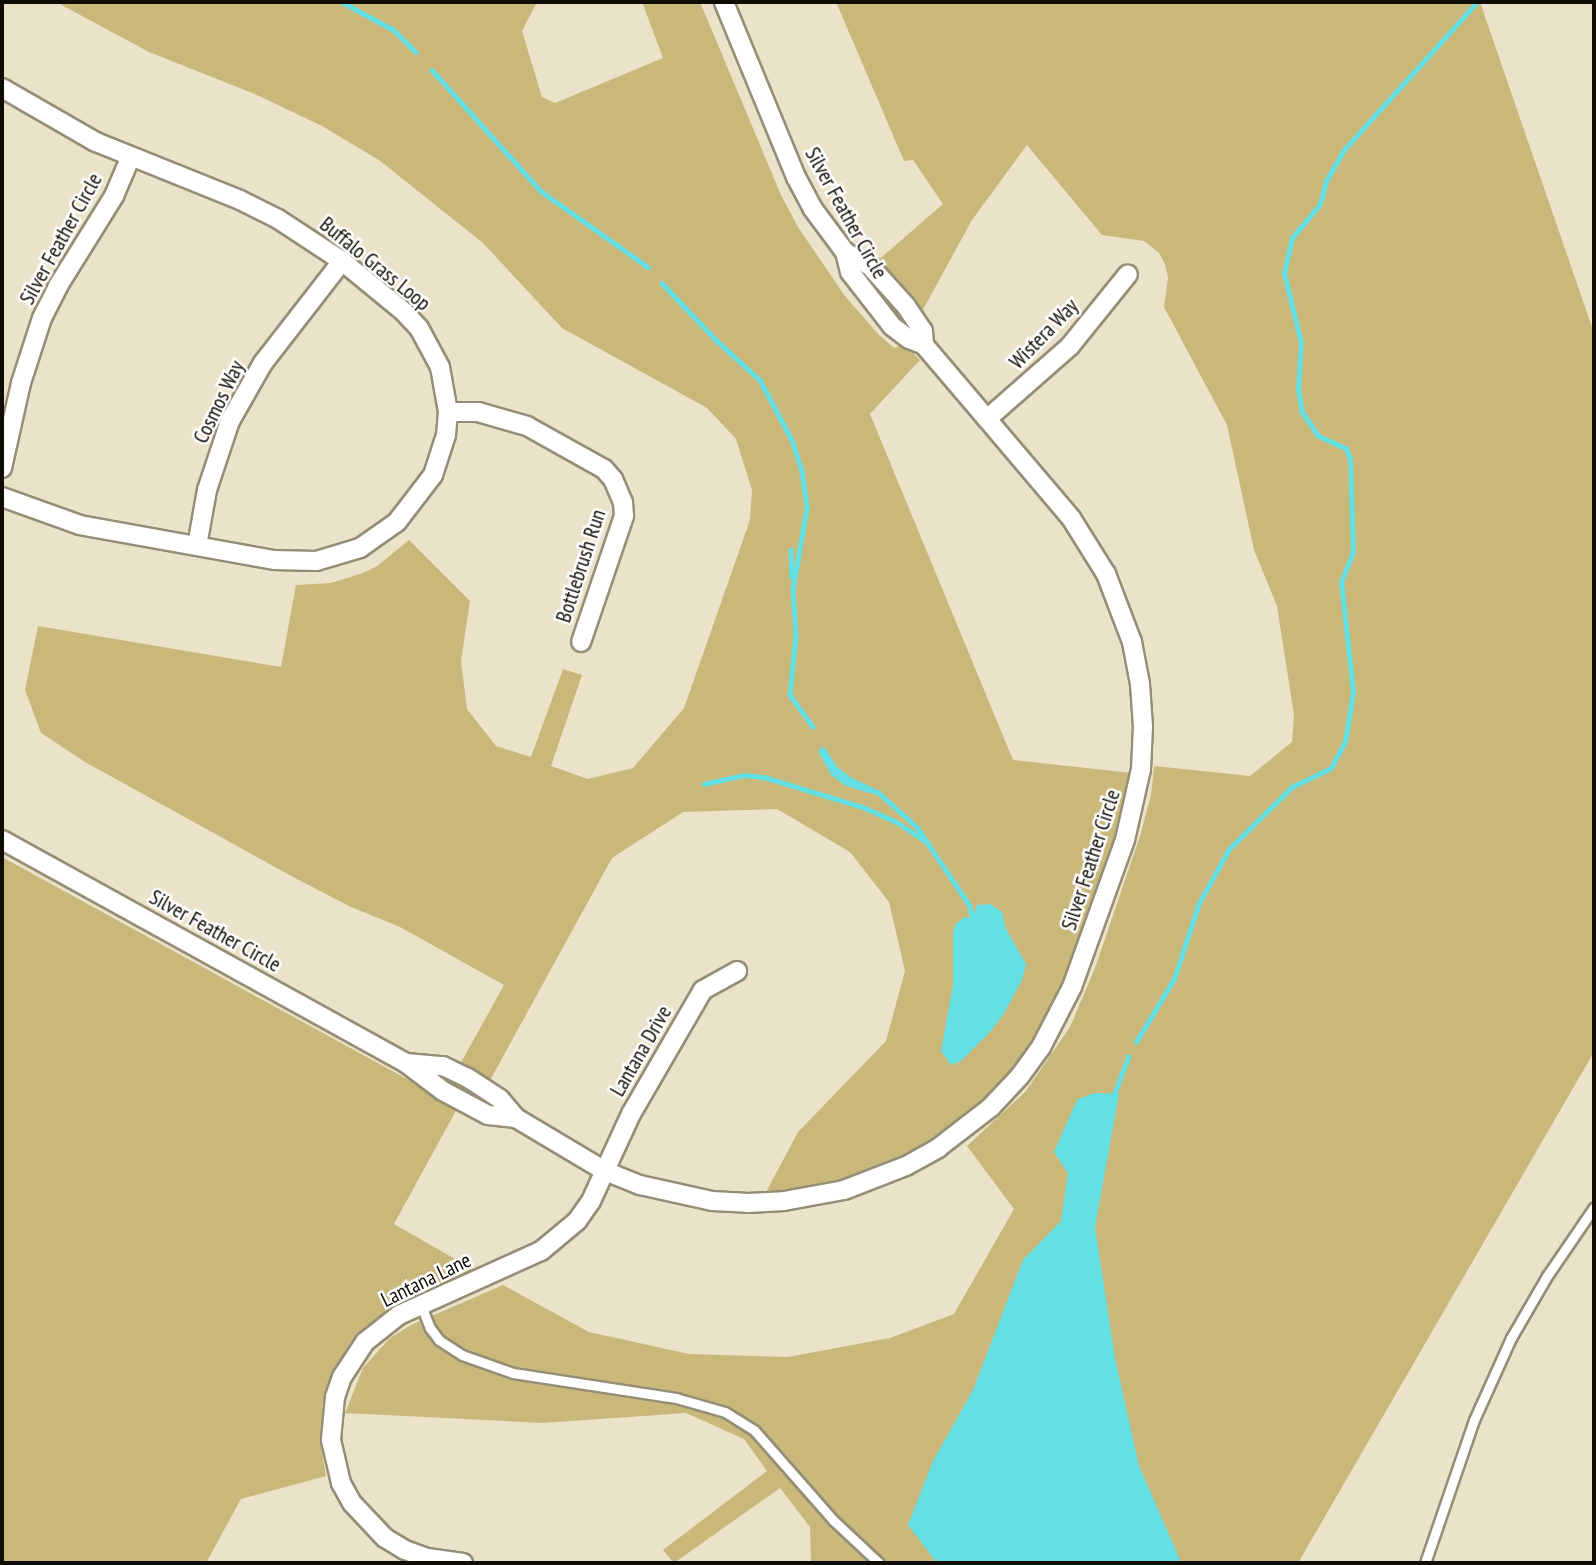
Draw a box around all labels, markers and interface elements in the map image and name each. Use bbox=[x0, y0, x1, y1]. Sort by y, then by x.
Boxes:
street label: Silver Feather Circle bbox=[800, 143, 892, 283]
street label: Silver Feather Circle bbox=[15, 169, 107, 309]
street label: Buffalo Grass Loop bbox=[315, 212, 435, 316]
street label: Wistera Way bbox=[1004, 293, 1084, 375]
street label: Cosmos Way bbox=[188, 356, 250, 448]
street label: Bottlebrush Run bbox=[551, 506, 611, 626]
street label: Silver Feather Circle bbox=[1056, 787, 1126, 933]
street label: Silver Feather Circle bbox=[145, 885, 285, 977]
street label: Lantana Drive bbox=[605, 1001, 677, 1101]
street label: Lantana Lane bbox=[377, 1247, 475, 1313]

